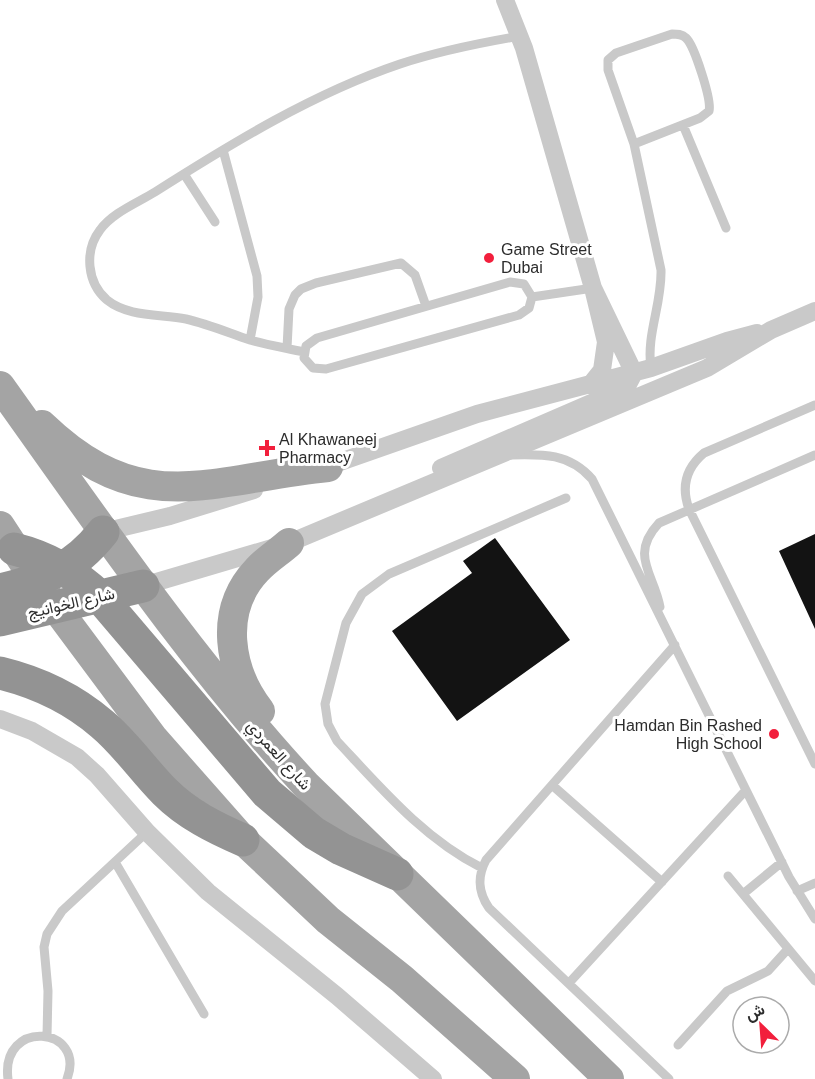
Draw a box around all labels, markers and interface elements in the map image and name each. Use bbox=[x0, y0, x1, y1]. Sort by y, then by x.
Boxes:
place label: Game Street Dubai bbox=[501, 241, 592, 276]
marker: Game Street Dubai bbox=[482, 251, 496, 265]
place label: Al Khawaneej Pharmacy bbox=[279, 431, 377, 466]
marker: Al Khawaneej Pharmacy bbox=[260, 441, 274, 455]
street label: شارع الخوانيج bbox=[26, 585, 117, 624]
street label: شارع العمردي bbox=[240, 717, 314, 796]
place label: Hamdan Bin Rashed High School bbox=[614, 717, 762, 752]
marker: Hamdan Bin Rashed High School bbox=[767, 727, 781, 741]
north arrow bbox=[731, 995, 791, 1055]
text: ش bbox=[743, 1000, 768, 1025]

